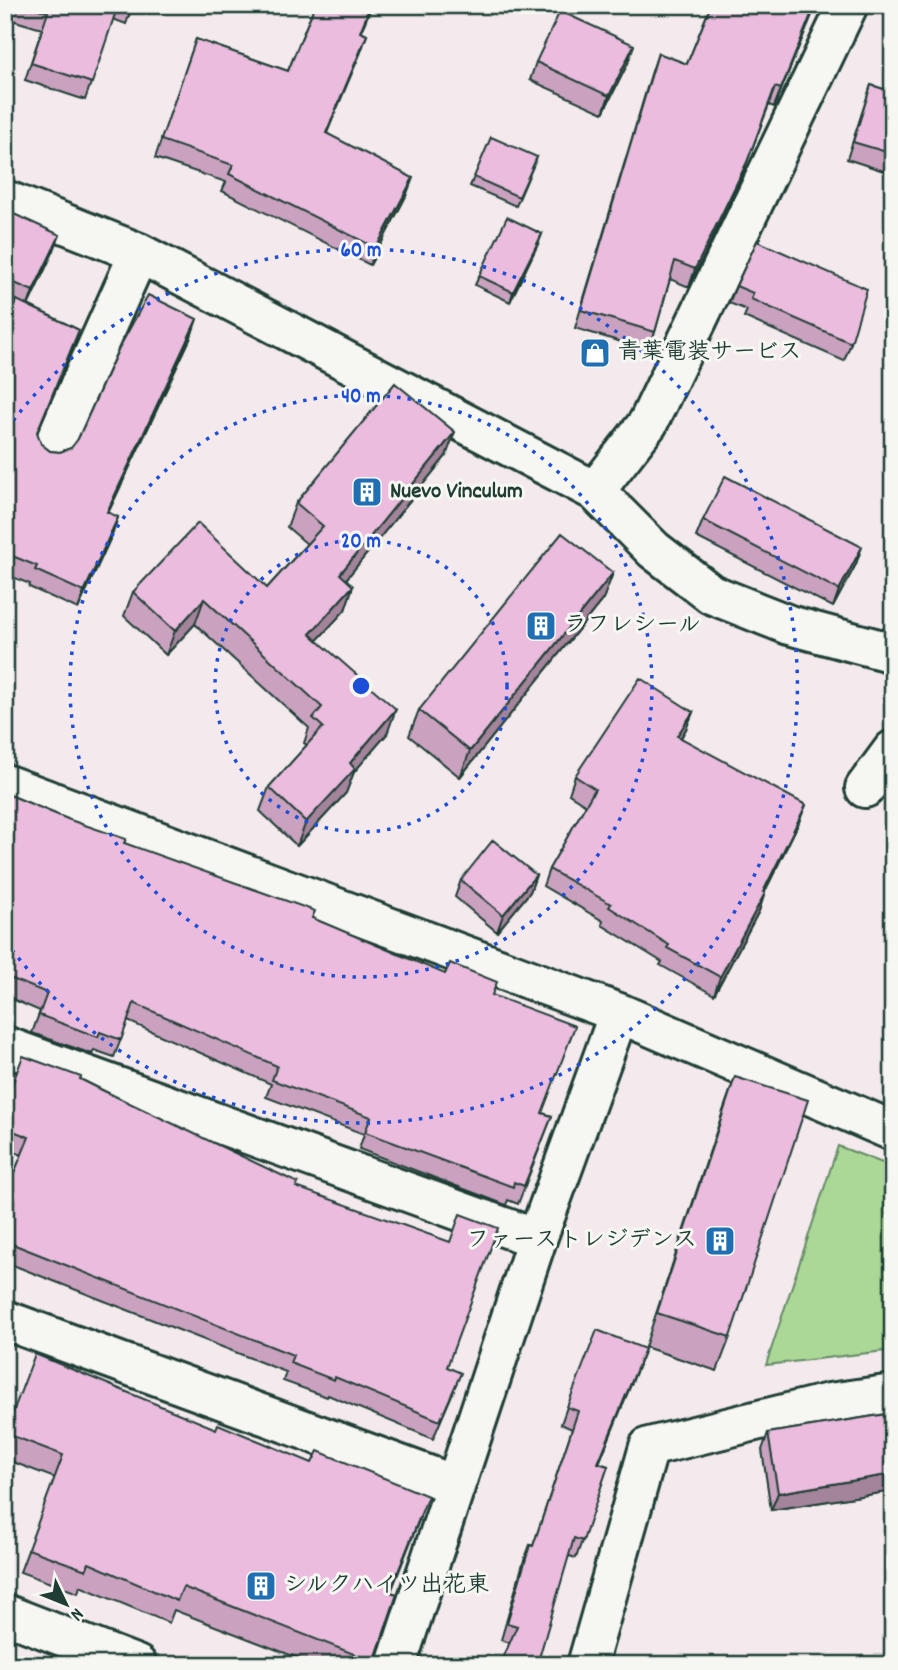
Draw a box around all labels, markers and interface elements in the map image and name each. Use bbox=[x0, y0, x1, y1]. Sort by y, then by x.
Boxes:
text: 60 m bbox=[341, 237, 381, 267]
shop icon: 青葉電装サービス bbox=[578, 336, 612, 370]
place label: 青葉電装サービス bbox=[618, 337, 802, 370]
text: 40 m bbox=[341, 383, 381, 413]
building icon: Nuevo Vinculum bbox=[350, 475, 384, 509]
place label: Nuevo Vinculum bbox=[390, 476, 523, 509]
text: 20 m bbox=[341, 528, 381, 558]
building icon: ラフレシール bbox=[524, 609, 558, 643]
place label: ラフレシール bbox=[564, 610, 701, 643]
centre of rings bbox=[349, 674, 373, 698]
building icon: ファーストレジデンス bbox=[703, 1224, 737, 1258]
place label: ファーストレジデンス bbox=[467, 1225, 697, 1258]
north arrow bbox=[32, 1568, 102, 1638]
building icon: シルクハイツ出花東 bbox=[244, 1569, 278, 1603]
place label: シルクハイツ出花東 bbox=[284, 1570, 489, 1603]
text: N bbox=[63, 1601, 89, 1626]

